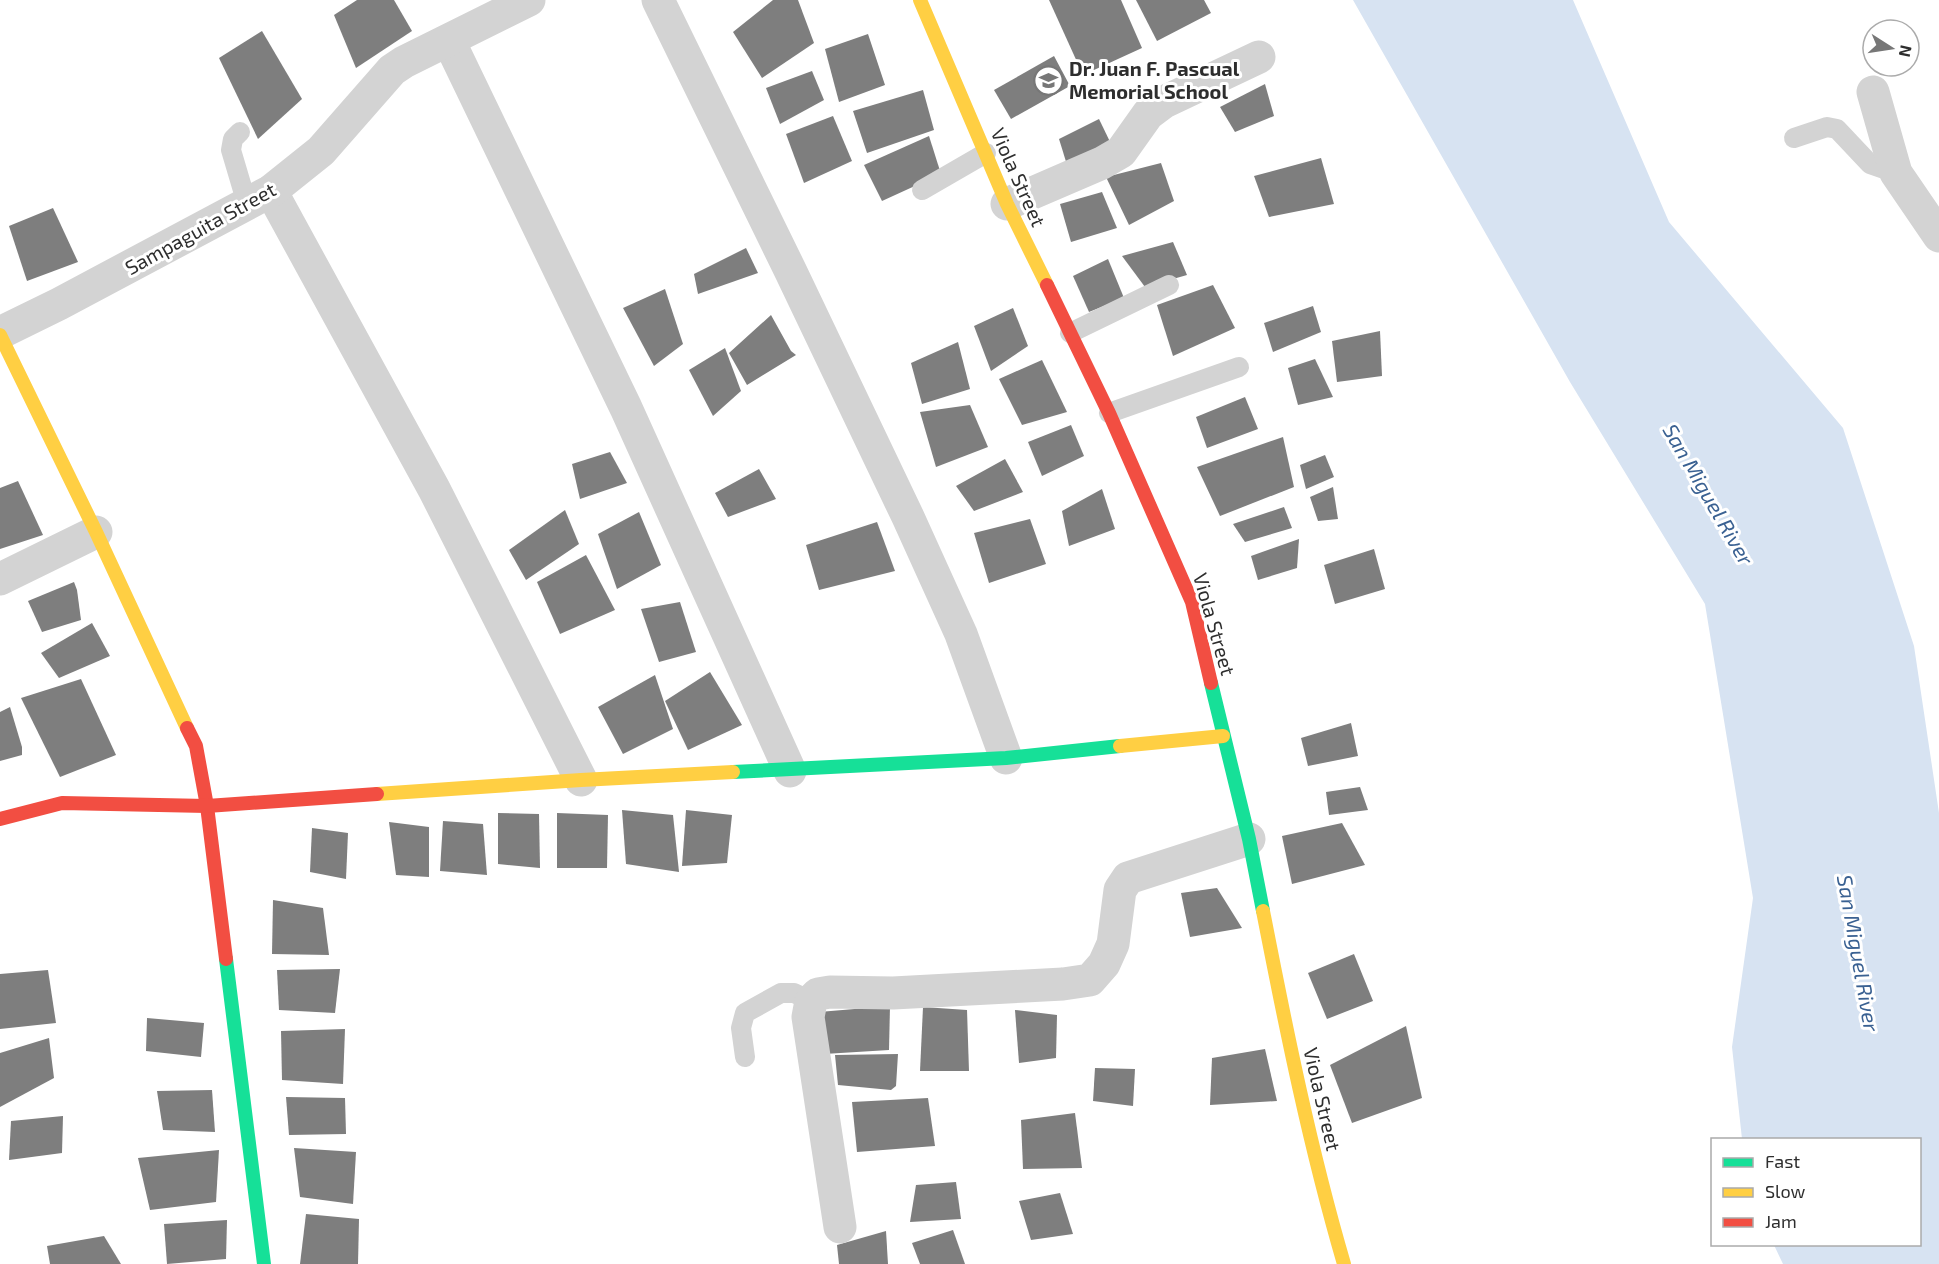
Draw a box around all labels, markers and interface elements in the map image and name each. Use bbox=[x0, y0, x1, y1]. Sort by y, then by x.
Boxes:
north arrow bbox=[1861, 18, 1921, 78]
text: N bbox=[1896, 44, 1917, 59]
place label: Dr. Juan F. Pascual Memorial School bbox=[1069, 56, 1240, 103]
school or university icon: Dr. Juan F. Pascual Memorial School bbox=[1032, 64, 1064, 96]
street label: Viola Street bbox=[987, 124, 1052, 230]
street label: Sampaguita Street bbox=[121, 176, 280, 279]
water label: San Miguel River bbox=[1659, 419, 1760, 570]
street label: Viola Street bbox=[1189, 570, 1241, 678]
water label: San Miguel River bbox=[1833, 873, 1885, 1034]
street label: Viola Street bbox=[1299, 1045, 1347, 1153]
legend bbox=[1711, 1138, 1921, 1246]
text: Fast bbox=[1765, 1150, 1800, 1172]
text: Slow bbox=[1765, 1180, 1806, 1202]
text: Jam bbox=[1765, 1210, 1797, 1232]

